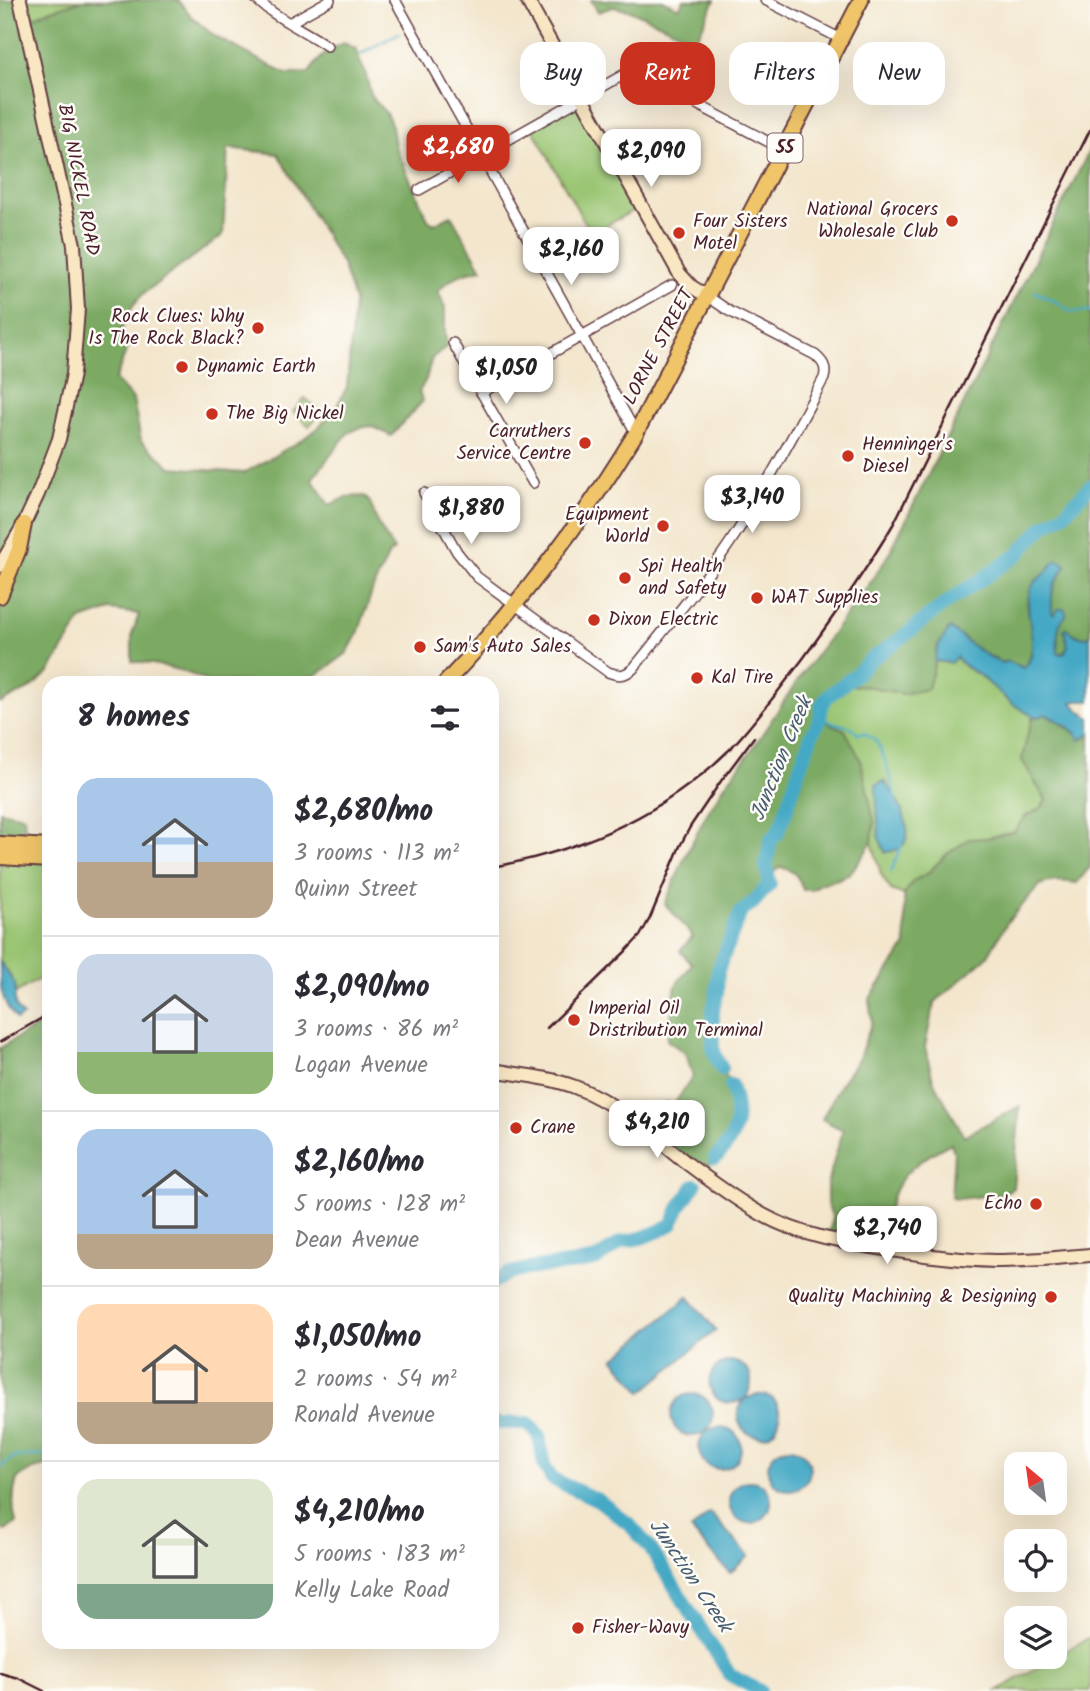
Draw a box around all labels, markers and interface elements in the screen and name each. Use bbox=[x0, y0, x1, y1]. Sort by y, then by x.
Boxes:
chip: Buy bbox=[520, 42, 606, 105]
chip: Rent bbox=[620, 42, 715, 105]
chip: Filters bbox=[729, 42, 839, 105]
chip: New bbox=[853, 42, 945, 105]
street label: BIG NICKEL ROAD bbox=[49, 101, 107, 259]
pin: $2,680 bbox=[401, 125, 515, 185]
text: $2,680 bbox=[423, 130, 493, 166]
pin: $2,090 bbox=[594, 130, 708, 189]
text: $2,090 bbox=[617, 134, 685, 170]
road number: 55 bbox=[768, 134, 802, 162]
place label: National Grocers Wholesale Club bbox=[807, 195, 938, 247]
place label: Four Sisters Motel bbox=[693, 207, 788, 259]
marker: National Grocers Wholesale Club bbox=[944, 213, 960, 229]
marker: Four Sisters Motel bbox=[671, 225, 687, 241]
pin: $2,160 bbox=[514, 228, 628, 287]
text: $2,160 bbox=[539, 232, 603, 268]
street label: LORNE STREET bbox=[616, 282, 703, 411]
place label: Rock Clues: Why Is The Rock Black? bbox=[88, 302, 245, 354]
marker: Rock Clues: Why Is The Rock Black? bbox=[250, 320, 266, 336]
pin: $1,050 bbox=[449, 346, 563, 406]
text: $1,050 bbox=[475, 351, 537, 387]
place label: Dynamic Earth bbox=[196, 352, 316, 382]
marker: Dynamic Earth bbox=[174, 359, 190, 375]
place label: The Big Nickel bbox=[226, 399, 344, 429]
marker: The Big Nickel bbox=[204, 406, 220, 422]
place label: Carruthers Service Centre bbox=[457, 417, 571, 469]
place label: Henninger's Diesel bbox=[862, 430, 953, 482]
marker: Carruthers Service Centre bbox=[577, 435, 593, 451]
marker: Henninger's Diesel bbox=[840, 448, 856, 464]
pin: $3,140 bbox=[695, 476, 809, 535]
text: $3,140 bbox=[720, 480, 784, 516]
pin: $1,880 bbox=[414, 486, 528, 546]
text: $1,880 bbox=[438, 491, 504, 527]
place label: Equipment World bbox=[565, 500, 650, 552]
marker: Equipment World bbox=[655, 518, 671, 534]
place label: Spi Health and Safety bbox=[639, 552, 727, 604]
marker: Spi Health and Safety bbox=[617, 570, 633, 586]
place label: WAT Supplies bbox=[771, 583, 878, 613]
marker: WAT Supplies bbox=[749, 590, 765, 606]
place label: Dixon Electric bbox=[608, 605, 719, 635]
marker: Dixon Electric bbox=[586, 612, 602, 628]
place label: Sam's Auto Sales bbox=[434, 632, 571, 662]
marker: Sam's Auto Sales bbox=[412, 639, 428, 655]
place label: Kal Tire bbox=[711, 663, 773, 693]
marker: Kal Tire bbox=[689, 670, 705, 686]
water label: Junction Creek bbox=[742, 689, 823, 826]
text: 8 homes bbox=[77, 694, 190, 742]
icon: filters bbox=[426, 699, 464, 737]
text: $2,680/mo bbox=[294, 788, 433, 836]
icon: home bbox=[133, 806, 217, 890]
text: 3 rooms · 113 m² bbox=[294, 836, 459, 872]
text: Quinn Street bbox=[294, 872, 417, 908]
text: $2,090/mo bbox=[294, 964, 430, 1012]
icon: home bbox=[133, 982, 217, 1066]
place label: Imperial Oil Dristribution Terminal bbox=[588, 994, 763, 1046]
text: 3 rooms · 86 m² bbox=[294, 1012, 458, 1048]
marker: Imperial Oil Dristribution Terminal bbox=[566, 1012, 582, 1028]
text: Logan Avenue bbox=[294, 1048, 428, 1084]
pin: $4,210 bbox=[600, 1100, 714, 1160]
text: $4,210 bbox=[625, 1105, 689, 1141]
place label: Crane bbox=[530, 1113, 576, 1143]
marker: Crane bbox=[508, 1120, 524, 1136]
text: $2,160/mo bbox=[294, 1139, 425, 1187]
icon: home bbox=[133, 1157, 217, 1241]
text: 5 rooms · 128 m² bbox=[294, 1187, 465, 1223]
place label: Echo bbox=[984, 1189, 1022, 1219]
marker: Echo bbox=[1028, 1196, 1044, 1212]
pin: $2,740 bbox=[830, 1206, 944, 1266]
text: $2,740 bbox=[853, 1211, 921, 1247]
text: Dean Avenue bbox=[294, 1223, 419, 1259]
place label: Quality Machining & Designing bbox=[788, 1282, 1037, 1312]
marker: Quality Machining & Designing bbox=[1043, 1289, 1059, 1305]
text: $1,050/mo bbox=[294, 1314, 421, 1362]
icon: home bbox=[133, 1332, 217, 1416]
text: 2 rooms · 54 m² bbox=[294, 1362, 457, 1398]
text: Ronald Avenue bbox=[294, 1398, 435, 1434]
north arrow bbox=[1004, 1452, 1068, 1516]
map controls bbox=[1004, 1452, 1067, 1669]
text: $4,210/mo bbox=[294, 1489, 425, 1537]
icon: home bbox=[133, 1507, 217, 1591]
water label: Junction Creek bbox=[640, 1512, 742, 1642]
button: locate bbox=[1004, 1529, 1067, 1592]
text: 5 rooms · 183 m² bbox=[294, 1537, 465, 1573]
text: Kelly Lake Road bbox=[294, 1573, 449, 1609]
button: layers bbox=[1004, 1606, 1067, 1669]
place label: Fisher-Wavy bbox=[592, 1613, 690, 1643]
marker: Fisher-Wavy bbox=[570, 1620, 586, 1636]

